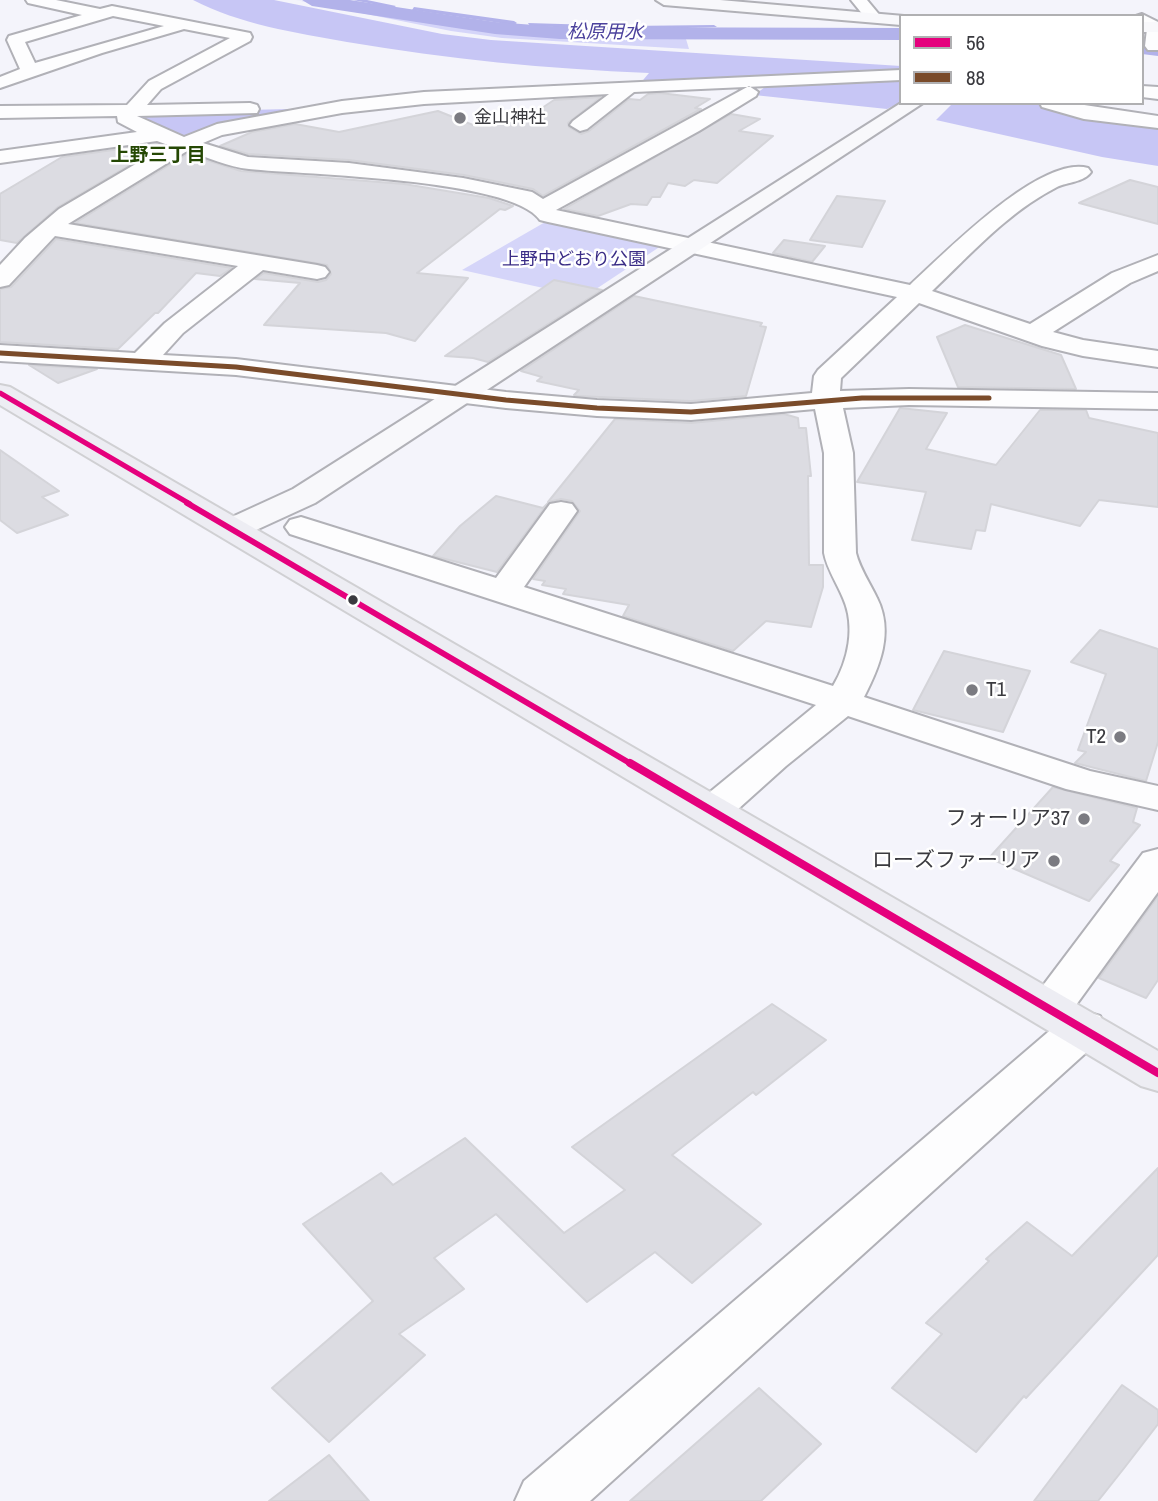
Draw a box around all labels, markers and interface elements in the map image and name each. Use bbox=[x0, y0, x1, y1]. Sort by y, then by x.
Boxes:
legend bbox=[899, 14, 1144, 105]
water label: 松原用水 bbox=[567, 22, 643, 44]
text: 56 bbox=[966, 28, 985, 57]
text: 88 bbox=[966, 63, 985, 92]
place label: 金山神社 bbox=[474, 107, 546, 129]
marker: 金山神社 bbox=[452, 110, 468, 126]
district label: 上野三丁目 bbox=[111, 145, 205, 167]
park label: 上野中どおり公園 bbox=[502, 249, 646, 271]
unlabelled marker bbox=[346, 593, 360, 607]
place label: T1 bbox=[986, 677, 1006, 703]
marker: T1 bbox=[964, 682, 980, 698]
place label: T2 bbox=[1086, 724, 1106, 750]
marker: T2 bbox=[1112, 729, 1128, 745]
place label: フォーリア37 bbox=[946, 806, 1070, 832]
marker: フォーリア37 bbox=[1076, 811, 1092, 827]
place label: ローズファーリア bbox=[872, 848, 1040, 874]
marker: ローズファーリア bbox=[1046, 853, 1062, 869]

